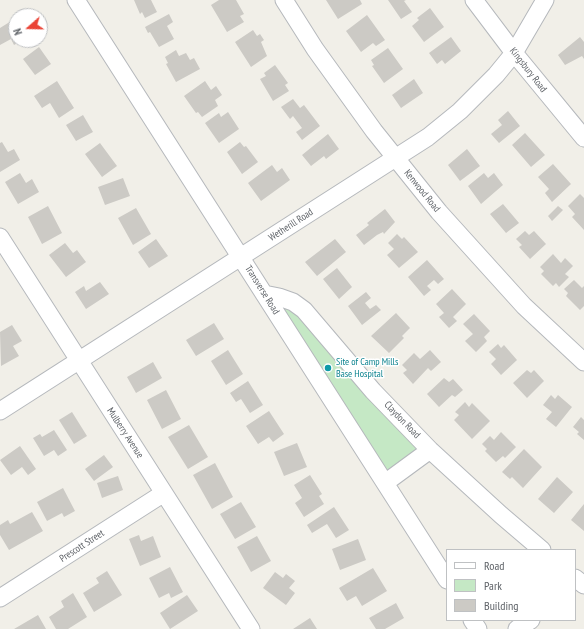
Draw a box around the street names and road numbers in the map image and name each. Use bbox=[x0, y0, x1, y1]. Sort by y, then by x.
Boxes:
street label: Kingsbury Road bbox=[507, 45, 549, 95]
street label: Kenwood Road bbox=[401, 167, 443, 215]
street label: Wetherill Road bbox=[267, 206, 315, 244]
street label: Transverse Road bbox=[242, 263, 282, 317]
street label: Claydon Road bbox=[381, 399, 423, 441]
street label: Mulberry Avenue bbox=[104, 405, 146, 461]
street label: Prescott Street bbox=[58, 527, 106, 565]

